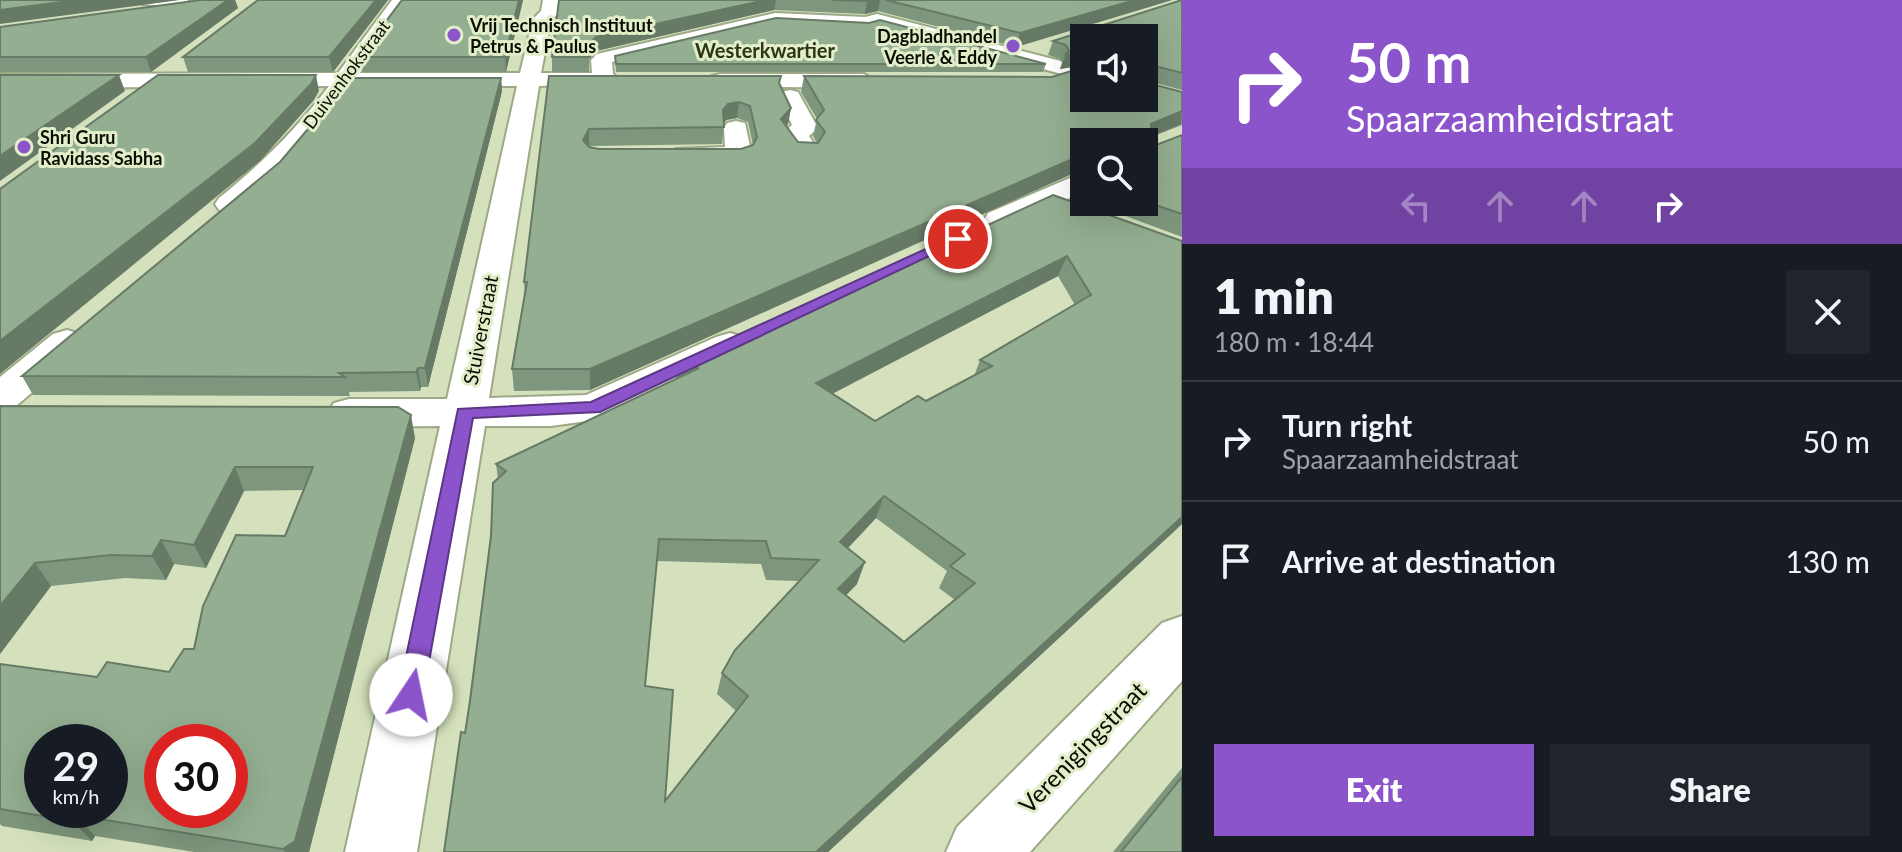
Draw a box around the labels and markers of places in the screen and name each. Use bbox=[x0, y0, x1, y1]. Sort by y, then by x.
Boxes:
place label: Vrij Technisch Instituut Petrus & Paulus bbox=[469, 14, 653, 57]
place label: Dagbladhandel Veerle & Eddy bbox=[877, 25, 997, 68]
marker: Vrij Technisch Instituut Petrus & Paulus bbox=[445, 26, 463, 44]
marker: Dagbladhandel Veerle & Eddy bbox=[1004, 37, 1022, 55]
place label: Shri Guru Ravidass Sabha bbox=[40, 126, 162, 169]
marker: Shri Guru Ravidass Sabha bbox=[15, 138, 33, 156]
pin bbox=[924, 205, 992, 273]

